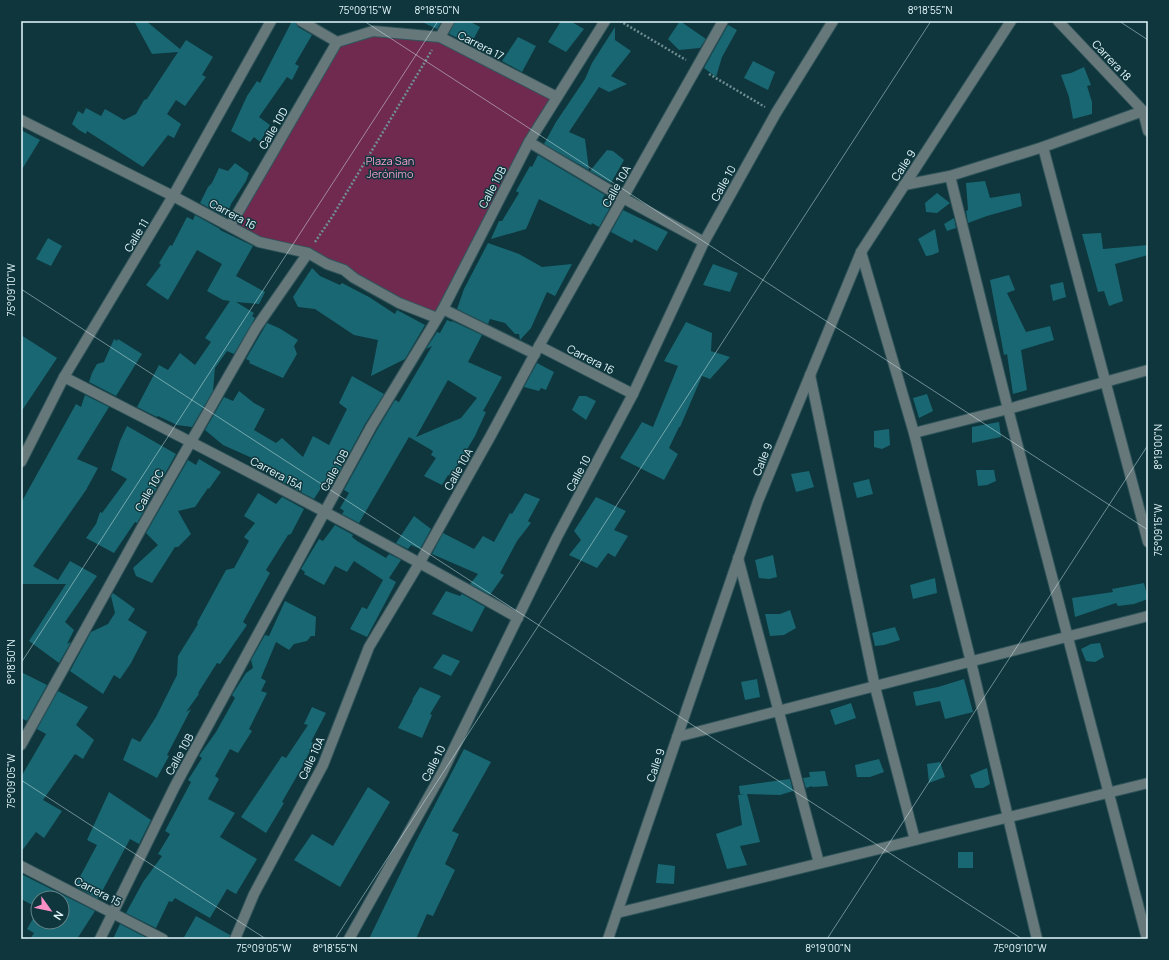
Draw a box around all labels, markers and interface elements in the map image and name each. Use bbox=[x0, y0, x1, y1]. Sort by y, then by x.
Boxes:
text: 75°09'15"W bbox=[339, 3, 392, 17]
text: 8°18'50"N bbox=[415, 3, 460, 17]
text: 8°18'55"N bbox=[908, 3, 952, 17]
street label: Carrera 17 bbox=[455, 27, 507, 63]
street label: Carrera 18 bbox=[1089, 36, 1135, 84]
street label: Calle 10D bbox=[255, 104, 291, 152]
street label: Calle 9 bbox=[887, 146, 919, 184]
park label: Plaza San Jerónimo bbox=[366, 153, 414, 181]
street label: Calle 10A bbox=[598, 162, 634, 210]
street label: Calle 10 bbox=[707, 162, 739, 204]
street label: Calle 10B bbox=[475, 163, 509, 211]
street label: Carrera 16 bbox=[207, 195, 259, 233]
street label: Calle 11 bbox=[120, 216, 152, 254]
text: 75°09'10"W bbox=[4, 263, 18, 317]
street label: Carrera 16 bbox=[565, 341, 617, 377]
text: 8°19'00"N bbox=[1151, 424, 1165, 470]
street label: Calle 9 bbox=[749, 440, 775, 478]
street label: Calle 10A bbox=[440, 445, 476, 493]
street label: Calle 10B bbox=[316, 446, 352, 494]
street label: Calle 10 bbox=[562, 452, 594, 494]
street label: Carrera 15A bbox=[248, 453, 306, 493]
street label: Calle 10C bbox=[131, 466, 167, 514]
text: 75°09'15"W bbox=[1151, 503, 1165, 556]
text: 8°18'50"N bbox=[4, 639, 18, 684]
street label: Calle 10B bbox=[161, 730, 197, 778]
street label: Calle 10A bbox=[295, 734, 327, 782]
street label: Calle 10 bbox=[418, 742, 448, 784]
street label: Calle 9 bbox=[642, 746, 668, 784]
text: 75°09'05"W bbox=[4, 753, 18, 808]
street label: Carrera 15 bbox=[72, 873, 124, 909]
north arrow bbox=[30, 890, 70, 930]
text: N bbox=[50, 908, 67, 923]
text: 75°09'05"W bbox=[237, 941, 292, 955]
text: 8°18'55"N bbox=[313, 941, 357, 955]
text: 8°19'00"N bbox=[805, 941, 851, 955]
text: 75°09'10"W bbox=[993, 941, 1047, 955]

